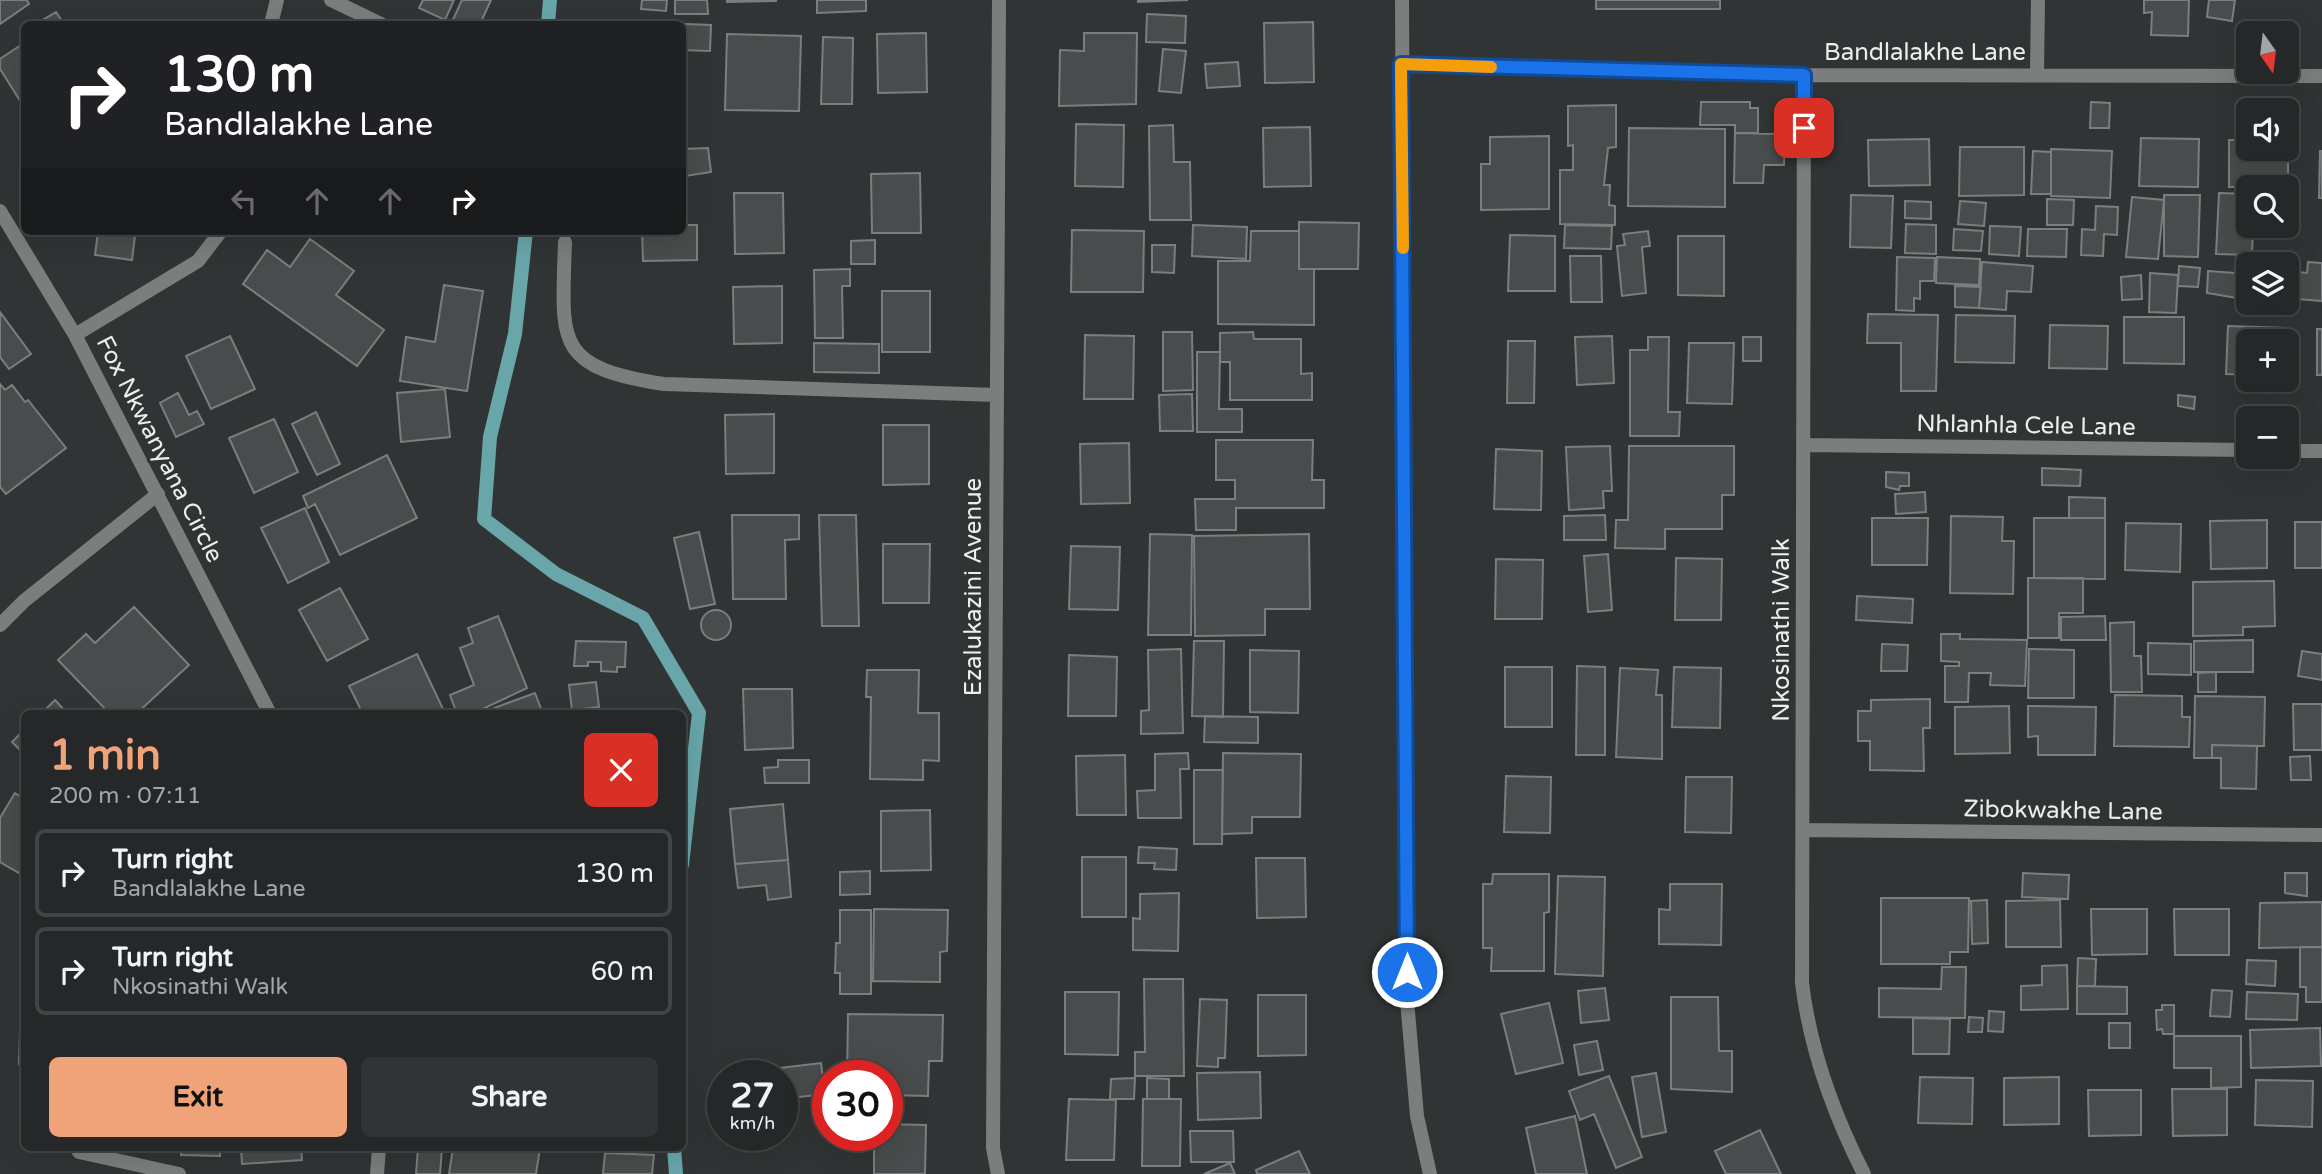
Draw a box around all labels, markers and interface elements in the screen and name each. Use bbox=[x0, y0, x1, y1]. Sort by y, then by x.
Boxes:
north arrow bbox=[2236, 21, 2300, 84]
map controls bbox=[2236, 21, 2299, 469]
street label: Bandlalakhe Lane bbox=[1824, 38, 2026, 67]
text: 130 m bbox=[164, 46, 314, 105]
icon: right bbox=[49, 49, 140, 140]
pin bbox=[1774, 98, 1834, 158]
button: sound bbox=[2236, 98, 2299, 161]
text: Bandlalakhe Lane bbox=[164, 106, 433, 144]
icon: arrive bbox=[1785, 109, 1823, 147]
button: search bbox=[2236, 175, 2299, 238]
icon: left bbox=[225, 182, 263, 220]
icon: ahead bbox=[298, 182, 336, 220]
icon: ahead bbox=[371, 182, 409, 220]
icon: right bbox=[444, 182, 482, 220]
button: layers bbox=[2236, 252, 2299, 315]
button: + bbox=[2236, 329, 2299, 392]
street label: Fox Nkwanyana Circle bbox=[90, 331, 229, 567]
button: − bbox=[2236, 406, 2299, 469]
street label: Nhlanhla Cele Lane bbox=[1916, 409, 2136, 442]
street label: Ezalukazini Avenue bbox=[959, 478, 988, 696]
street label: Nkosinathi Walk bbox=[1767, 538, 1796, 722]
text: 1 min bbox=[49, 730, 161, 781]
button: close bbox=[584, 733, 658, 807]
text: 200 m · 07:11 bbox=[49, 782, 201, 810]
street label: Zibokwakhe Lane bbox=[1963, 794, 2163, 827]
text: Turn right bbox=[112, 844, 233, 875]
icon: right bbox=[53, 854, 91, 892]
text: 130 m bbox=[574, 858, 654, 889]
text: Bandlalakhe Lane bbox=[112, 875, 305, 903]
position arrow bbox=[1370, 935, 1444, 1009]
text: Turn right bbox=[112, 942, 233, 973]
icon: right bbox=[53, 952, 91, 990]
text: 60 m bbox=[591, 956, 654, 987]
text: Nkosinathi Walk bbox=[112, 973, 288, 1001]
button: Exit bbox=[49, 1057, 347, 1137]
button: Share bbox=[361, 1057, 658, 1137]
speed limit sign: 30 bbox=[812, 1060, 903, 1151]
text: 27 bbox=[731, 1075, 774, 1117]
text: km/h bbox=[730, 1112, 775, 1134]

